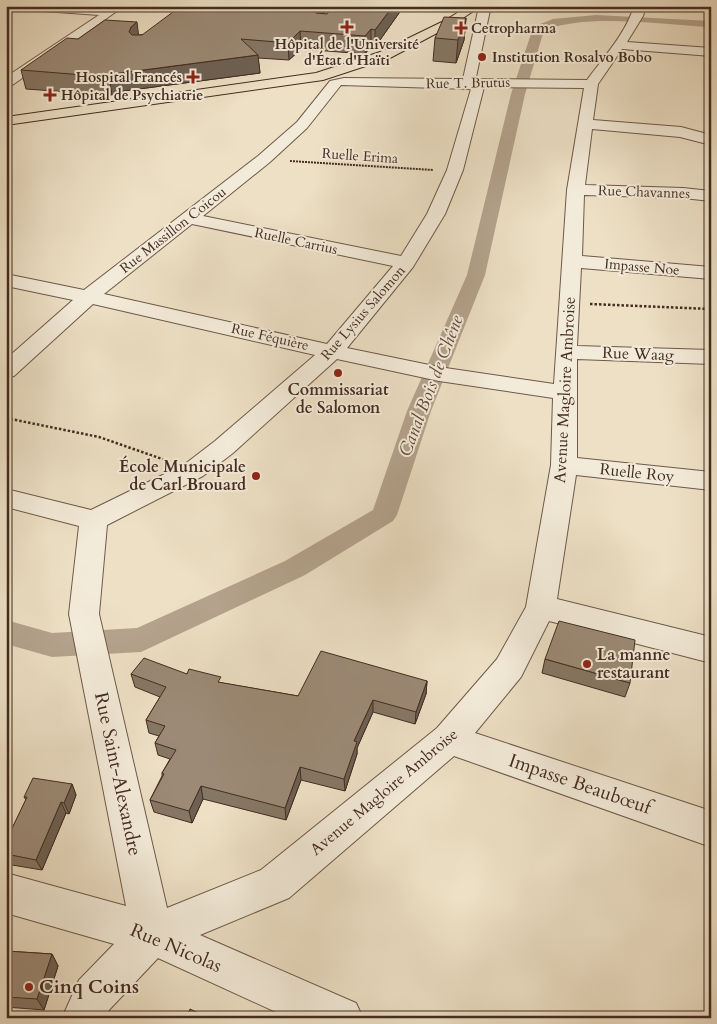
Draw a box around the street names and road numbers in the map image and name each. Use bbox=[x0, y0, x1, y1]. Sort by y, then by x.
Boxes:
street label: Rue T. Brutus bbox=[426, 73, 511, 93]
street label: Ruelle Erima bbox=[321, 144, 399, 168]
street label: Rue Chavannes bbox=[598, 181, 691, 203]
street label: Rue Massillon Coicou bbox=[116, 182, 230, 278]
street label: Ruelle Carrius bbox=[253, 223, 339, 259]
street label: Impasse Noe bbox=[604, 254, 680, 280]
street label: Rue Lysius Salomon bbox=[317, 262, 409, 364]
street label: Avenue Magloire Ambroise bbox=[549, 296, 581, 484]
street label: Rue Féquière bbox=[229, 319, 311, 355]
street label: Rue Waag bbox=[602, 342, 674, 366]
street label: Ruelle Roy bbox=[599, 458, 676, 488]
street label: Rue Saint-Alexandre bbox=[88, 690, 148, 858]
street label: Avenue Magloire Ambroise bbox=[305, 724, 463, 860]
street label: Impasse Beaubœuf bbox=[505, 747, 658, 822]
street label: Rue Nicolas bbox=[126, 917, 226, 979]

